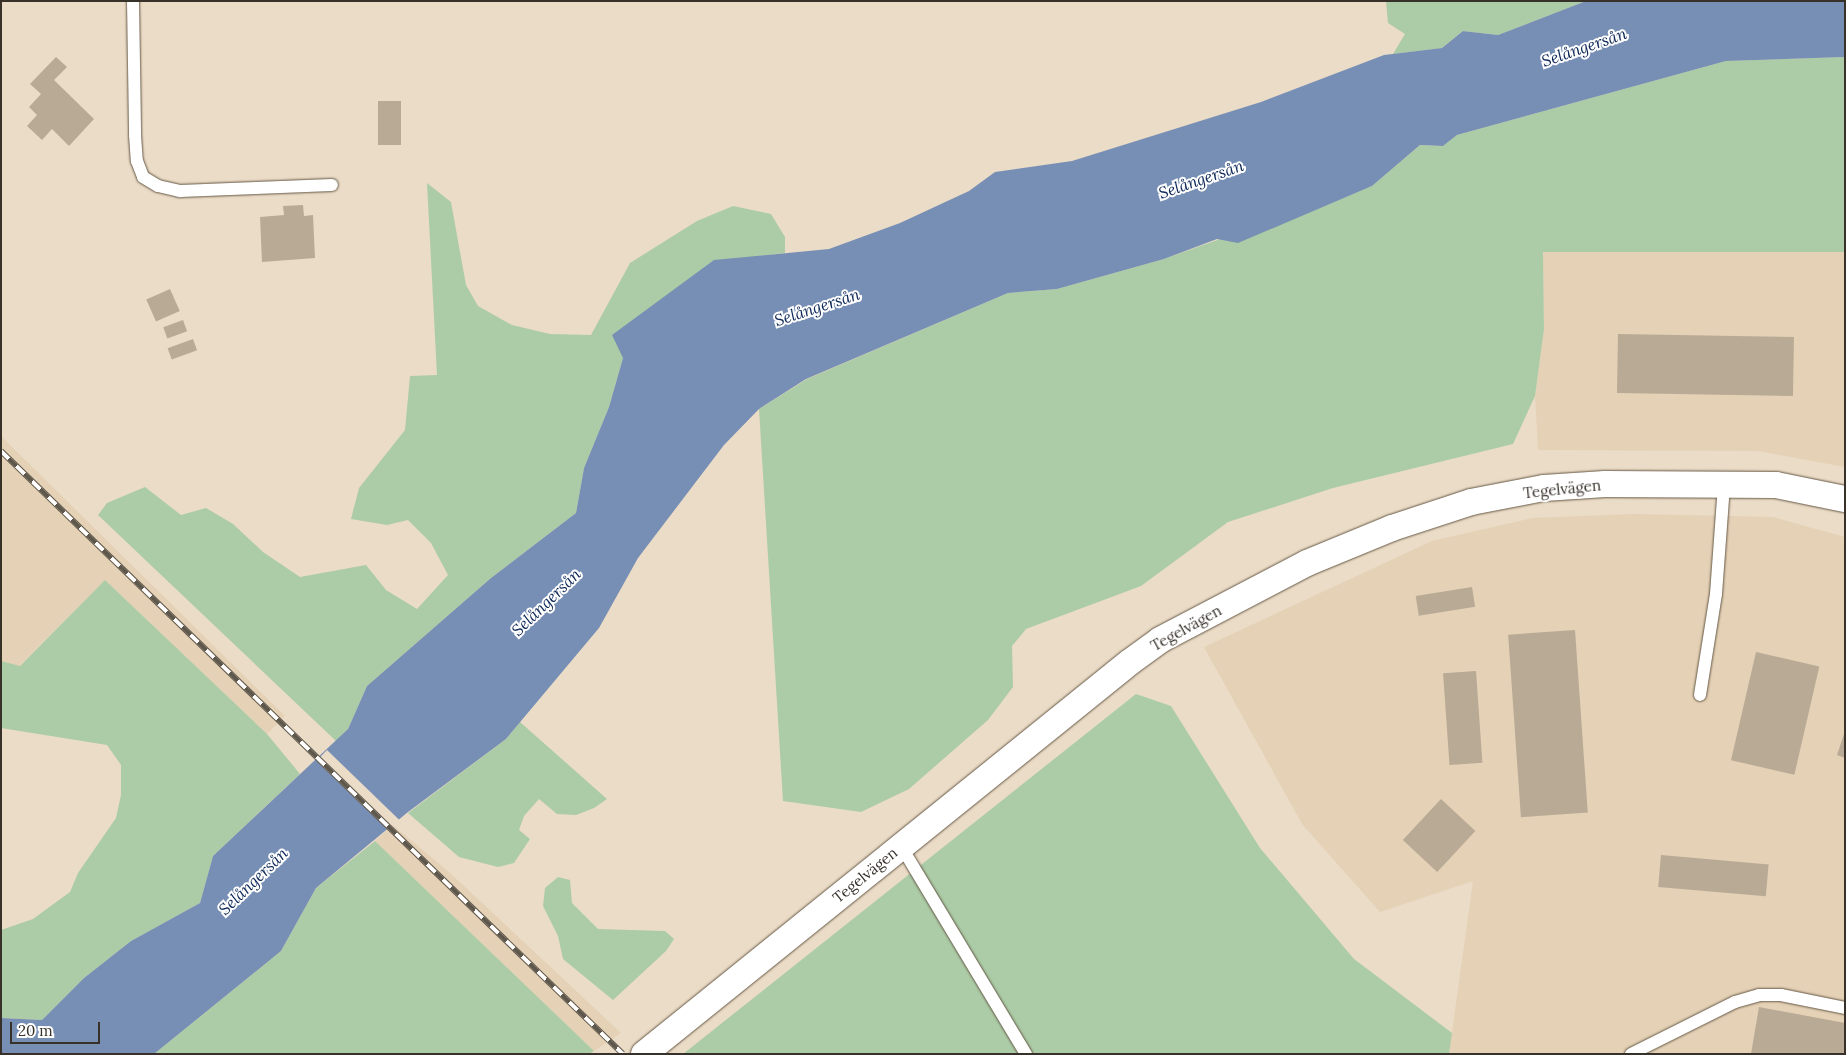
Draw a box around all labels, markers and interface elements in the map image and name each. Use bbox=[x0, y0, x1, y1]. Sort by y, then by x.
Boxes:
water label: Selångersån bbox=[1539, 24, 1629, 70]
water label: Selångersån bbox=[1156, 156, 1246, 202]
water label: Selångersån bbox=[772, 284, 862, 330]
street label: Tegelvägen bbox=[1522, 476, 1602, 502]
water label: Selångersån bbox=[508, 564, 584, 640]
street label: Tegelvägen bbox=[1148, 601, 1224, 655]
water label: Selångersån bbox=[215, 843, 291, 919]
street label: Tegelvägen bbox=[829, 843, 901, 907]
scale bar bbox=[12, 1012, 102, 1044]
text: 20 m bbox=[18, 1021, 53, 1040]

